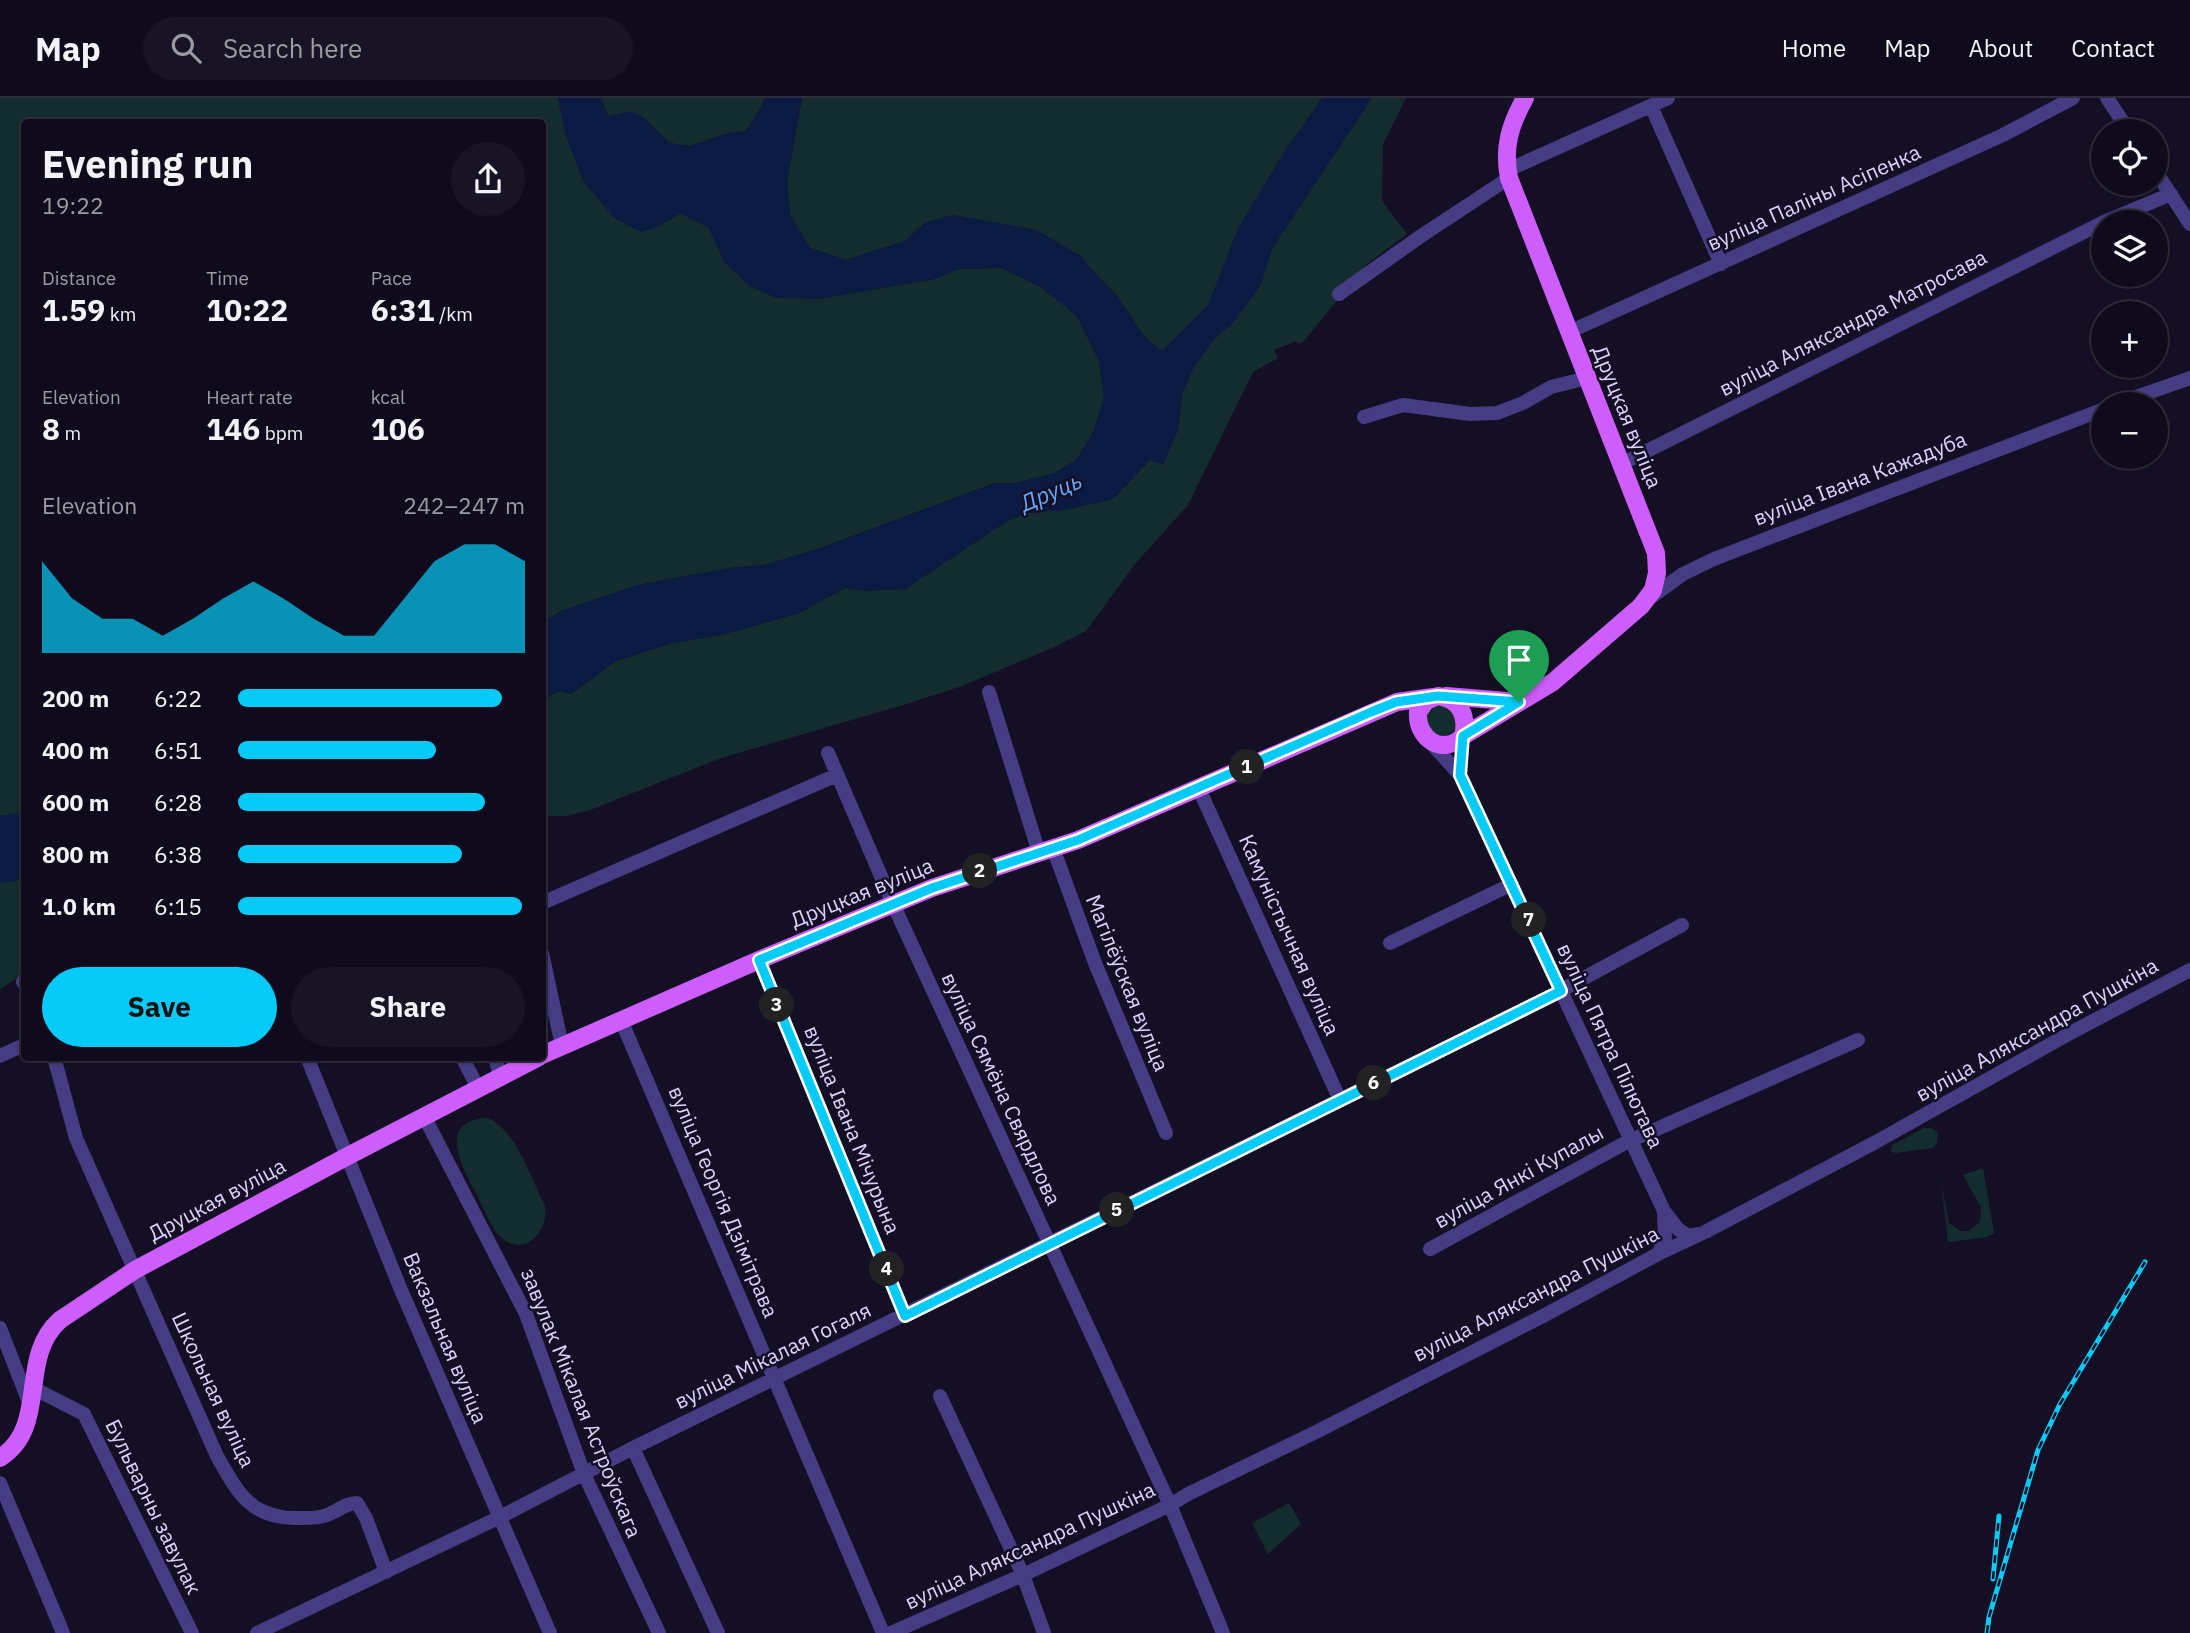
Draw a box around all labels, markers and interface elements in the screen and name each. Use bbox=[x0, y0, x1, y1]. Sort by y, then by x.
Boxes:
search box bbox=[143, 17, 633, 80]
text: Map bbox=[35, 27, 101, 70]
icon: search bbox=[167, 29, 205, 67]
text: Search here bbox=[223, 31, 362, 65]
text: Home bbox=[1782, 32, 1846, 64]
text: Map bbox=[1884, 32, 1930, 64]
text: About bbox=[1968, 32, 2033, 64]
text: Contact bbox=[2071, 32, 2155, 64]
map controls bbox=[2091, 119, 2168, 469]
button: locate bbox=[2091, 119, 2168, 196]
street label: вуліца Паліны Асіпенка bbox=[1702, 137, 1925, 257]
text: Evening run bbox=[42, 139, 253, 188]
button: share bbox=[451, 142, 525, 216]
text: 19:22 bbox=[42, 190, 104, 220]
button: layers bbox=[2091, 210, 2168, 287]
street label: вуліца Аляксандра Матросава bbox=[1714, 242, 1991, 402]
text: Distance bbox=[42, 266, 116, 290]
text: Time bbox=[206, 266, 249, 290]
text: Pace bbox=[371, 266, 412, 290]
text: 1.59 bbox=[42, 290, 105, 329]
text: 10:22 bbox=[206, 290, 288, 329]
text: 6:31 bbox=[371, 290, 435, 329]
button: + bbox=[2091, 301, 2168, 378]
text: km bbox=[105, 302, 136, 326]
text: /km bbox=[435, 302, 473, 326]
street label: Друцкая вуліца bbox=[1587, 341, 1669, 492]
text: Elevation bbox=[42, 385, 121, 409]
text: Heart rate bbox=[206, 385, 293, 409]
text: kcal bbox=[371, 385, 405, 409]
button: − bbox=[2091, 392, 2168, 469]
text: 8 bbox=[42, 409, 60, 448]
text: 146 bbox=[206, 409, 260, 448]
text: 106 bbox=[371, 409, 425, 448]
text: m bbox=[60, 421, 81, 445]
text: bpm bbox=[260, 421, 303, 445]
street label: вуліца Івана Кажадуба bbox=[1749, 425, 1970, 532]
water label: Друць bbox=[1013, 465, 1086, 518]
text: Elevation bbox=[42, 490, 137, 520]
text: 242–247 m bbox=[403, 490, 525, 520]
pin bbox=[1489, 630, 1549, 702]
icon: arrive bbox=[1500, 641, 1538, 679]
text: 200 m bbox=[42, 683, 109, 713]
text: 6:22 bbox=[154, 683, 202, 713]
text: 400 m bbox=[42, 735, 109, 765]
text: 6:51 bbox=[154, 735, 202, 765]
pin: 1 bbox=[1230, 750, 1264, 784]
text: 1 bbox=[1241, 754, 1252, 778]
text: 600 m bbox=[42, 787, 109, 817]
text: 6:28 bbox=[154, 787, 202, 817]
street label: Камуністычная вуліца bbox=[1233, 830, 1347, 1039]
text: 800 m bbox=[42, 839, 109, 869]
text: 6:38 bbox=[154, 839, 202, 869]
street label: Друцкая вуліца bbox=[786, 851, 937, 933]
pin: 2 bbox=[962, 854, 998, 888]
text: 2 bbox=[974, 858, 985, 882]
street label: Магілёўская вуліца bbox=[1080, 890, 1176, 1075]
text: 1.0 km bbox=[42, 891, 116, 921]
text: 6:15 bbox=[154, 891, 202, 921]
pin: 7 bbox=[1512, 902, 1546, 938]
text: 7 bbox=[1523, 907, 1534, 931]
street label: вуліца Пятра Пілютава bbox=[1551, 939, 1671, 1153]
street label: вуліца Аляксандра Пушкіна bbox=[1910, 951, 2163, 1108]
button: Save bbox=[42, 967, 277, 1047]
button: Share bbox=[291, 967, 525, 1047]
street label: вуліца Сямёна Свярдлова bbox=[936, 968, 1068, 1209]
pin: 3 bbox=[760, 988, 794, 1023]
text: 3 bbox=[771, 992, 782, 1016]
street label: вуліца Івана Мічурына bbox=[798, 1021, 908, 1238]
pin: 6 bbox=[1356, 1066, 1392, 1100]
text: 6 bbox=[1368, 1070, 1379, 1094]
street label: вуліца Георгія Дзімітрава bbox=[662, 1082, 785, 1322]
street label: вуліца Янкі Купалы bbox=[1429, 1118, 1608, 1234]
street label: Друцкая вуліца bbox=[143, 1151, 290, 1247]
pin: 5 bbox=[1100, 1192, 1134, 1228]
text: 5 bbox=[1111, 1197, 1122, 1221]
street label: вуліца Аляксандра Пушкіна bbox=[1408, 1219, 1663, 1368]
street label: Вакзальная вуліца bbox=[397, 1248, 495, 1427]
pin: 4 bbox=[870, 1252, 904, 1286]
text: 4 bbox=[881, 1256, 892, 1280]
street label: завулак Мікалая Астроўскага bbox=[515, 1264, 649, 1542]
street label: вуліца Мікалая Гогаля bbox=[670, 1295, 876, 1415]
street label: Школьная вуліца bbox=[166, 1307, 262, 1472]
street label: Бульварны завулак bbox=[99, 1414, 208, 1599]
street label: вуліца Аляксандра Пушкіна bbox=[900, 1475, 1159, 1615]

